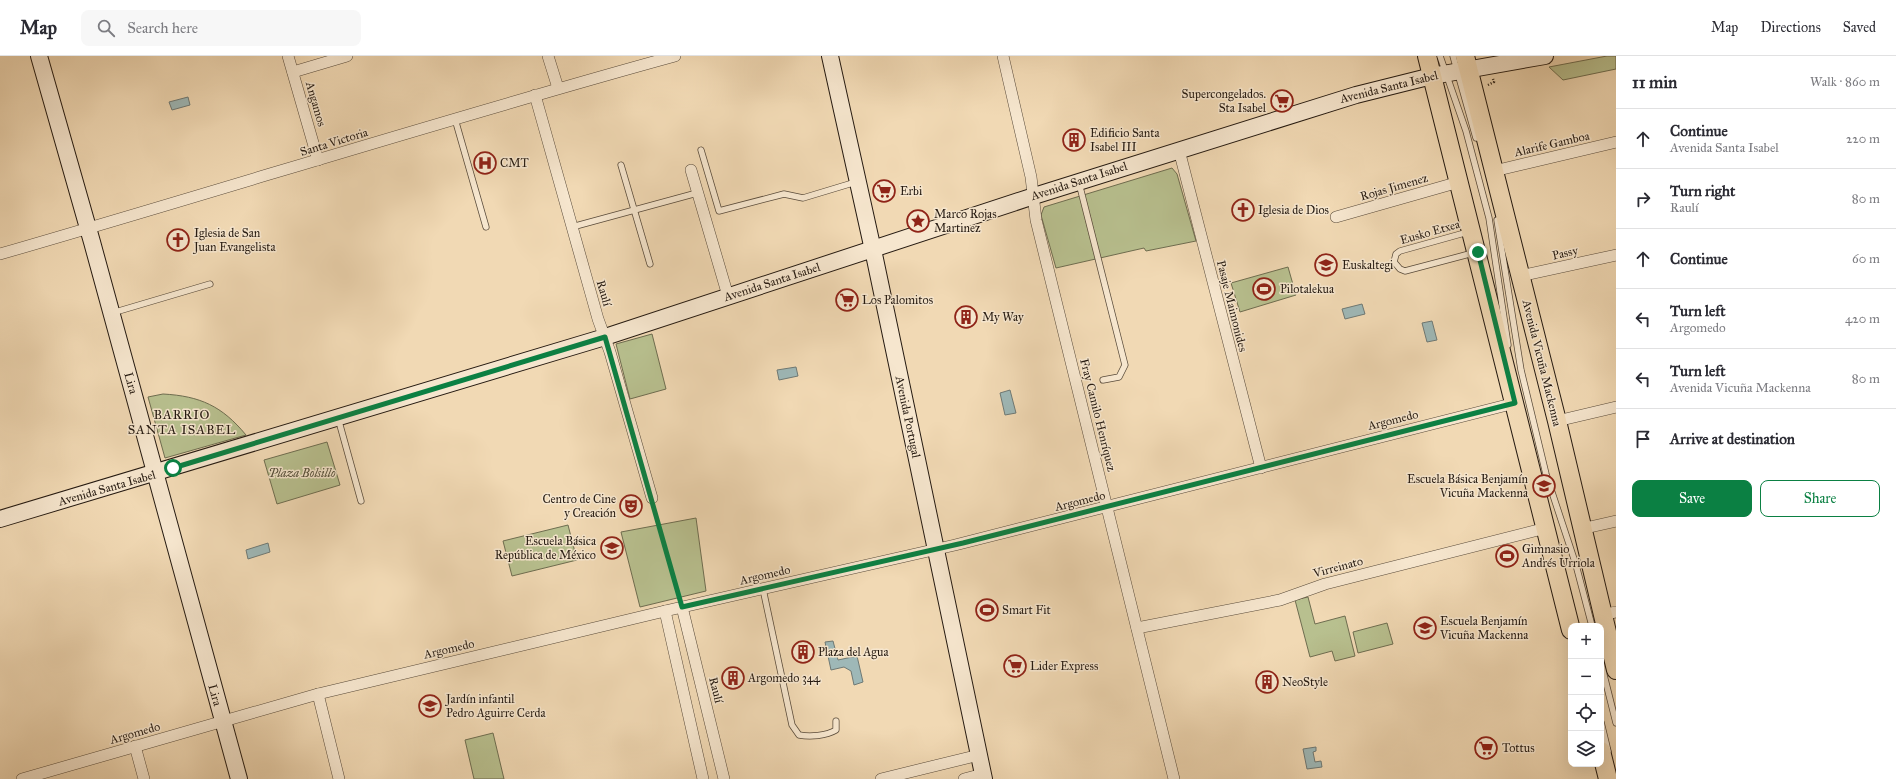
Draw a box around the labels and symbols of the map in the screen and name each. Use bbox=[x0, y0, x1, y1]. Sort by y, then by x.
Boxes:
street label: Avenida Santa Isabel bbox=[1338, 68, 1440, 106]
street label: Angamos bbox=[302, 79, 329, 128]
place label: Supercongelados. Sta Isabel bbox=[1182, 87, 1267, 115]
supermarket icon: Supercongelados. Sta Isabel bbox=[1269, 88, 1295, 114]
street label: Santa Victoria bbox=[298, 125, 370, 159]
place label: Edificio Santa Isabel III bbox=[1090, 126, 1161, 154]
building icon: Edificio Santa Isabel III bbox=[1061, 127, 1087, 153]
street label: Alarife Gamboa bbox=[1512, 128, 1592, 160]
hospital icon: CMT bbox=[472, 150, 498, 176]
place label: CMT bbox=[500, 156, 529, 170]
street label: Avenida Santa Isabel bbox=[1028, 159, 1130, 203]
street label: Rojas Jimenez bbox=[1359, 171, 1430, 204]
supermarket icon: Erbi bbox=[871, 178, 897, 204]
place label: Erbi bbox=[900, 184, 923, 198]
church icon: Iglesia de Dios bbox=[1230, 197, 1256, 223]
place label: Iglesia de Dios bbox=[1258, 203, 1329, 218]
place label: Marco Rojas Martinez bbox=[934, 207, 997, 235]
place icon: Marco Rojas Martinez bbox=[905, 208, 931, 234]
street label: Eusko Etxea bbox=[1398, 217, 1462, 247]
place label: Iglesia de San Juan Evangelista bbox=[192, 226, 277, 255]
church icon: Iglesia de San Juan Evangelista bbox=[165, 227, 191, 253]
route end bbox=[1469, 243, 1487, 261]
street label: Passy bbox=[1551, 243, 1580, 263]
school or university icon: Euskaltegi bbox=[1313, 252, 1339, 278]
place label: Euskaltegi bbox=[1342, 258, 1394, 273]
street label: Pasaje Maimonides bbox=[1214, 259, 1250, 353]
street label: Avenida Santa Isabel bbox=[721, 260, 823, 304]
sports icon: Pilotalekua bbox=[1251, 276, 1277, 302]
street label: Raulí bbox=[594, 278, 615, 308]
place label: Pilotalekua bbox=[1280, 282, 1335, 296]
supermarket icon: Los Palomitos bbox=[834, 287, 860, 313]
place label: Los Palomitos bbox=[862, 293, 933, 307]
street label: Avenida Vicuña Mackenna bbox=[1519, 297, 1565, 429]
building icon: My Way bbox=[953, 304, 979, 330]
place label: My Way bbox=[982, 310, 1024, 324]
street label: Fray Camilo Henríquez bbox=[1076, 357, 1119, 474]
street label: Lira bbox=[121, 371, 141, 396]
street label: Avenida Portugal bbox=[891, 374, 924, 460]
district label: BARRIO SANTA ISABEL bbox=[128, 407, 236, 438]
street label: Argomedo bbox=[1365, 407, 1420, 434]
route start bbox=[164, 459, 182, 477]
park label: Plaza Bolsillo bbox=[268, 466, 336, 480]
street label: Avenida Santa Isabel bbox=[56, 467, 158, 509]
place label: Escuela Básica Benjamín Vicuña Mackenna bbox=[1407, 472, 1529, 500]
school or university icon: Escuela Básica Benjamín Vicuña Mackenna bbox=[1531, 473, 1557, 499]
street label: Argomedo bbox=[1052, 488, 1107, 515]
place label: Centro de Cine y Creación bbox=[542, 492, 616, 520]
theatre icon: Centro de Cine y Creación bbox=[618, 493, 644, 519]
place label: Escuela Básica República de México bbox=[495, 534, 597, 562]
school or university icon: Escuela Básica República de México bbox=[599, 535, 625, 561]
place label: Gimnasio Andrés Urriola bbox=[1521, 542, 1596, 570]
sports icon: Gimnasio Andrés Urriola bbox=[1494, 543, 1520, 569]
street label: Virreinato bbox=[1311, 554, 1364, 581]
street label: Argomedo bbox=[737, 562, 792, 589]
sports icon: Smart Fit bbox=[974, 597, 1000, 623]
place label: Smart Fit bbox=[1002, 603, 1051, 617]
place label: Escuela Benjamín Vicuña Mackenna bbox=[1439, 614, 1529, 642]
school or university icon: Escuela Benjamín Vicuña Mackenna bbox=[1412, 615, 1438, 641]
street label: Argomedo bbox=[421, 636, 476, 663]
building icon: Plaza del Agua bbox=[790, 639, 816, 665]
place label: Plaza del Agua bbox=[818, 645, 889, 660]
supermarket icon: Lider Express bbox=[1002, 653, 1028, 679]
place label: Lider Express bbox=[1030, 659, 1098, 673]
building icon: Argomedo 344 bbox=[720, 665, 746, 691]
building icon: NeoStyle bbox=[1254, 669, 1280, 695]
place label: Argomedo 344 bbox=[747, 671, 821, 686]
street label: Raulí bbox=[706, 675, 726, 705]
place label: NeoStyle bbox=[1282, 675, 1328, 689]
street label: Lira bbox=[205, 683, 225, 708]
place label: Jardín infantil Pedro Aguirre Cerda bbox=[444, 692, 546, 721]
school or university icon: Jardín infantil Pedro Aguirre Cerda bbox=[417, 693, 443, 719]
street label: Argomedo bbox=[107, 719, 162, 748]
supermarket icon: Tottus bbox=[1473, 735, 1499, 761]
place label: Tottus bbox=[1502, 741, 1535, 755]

